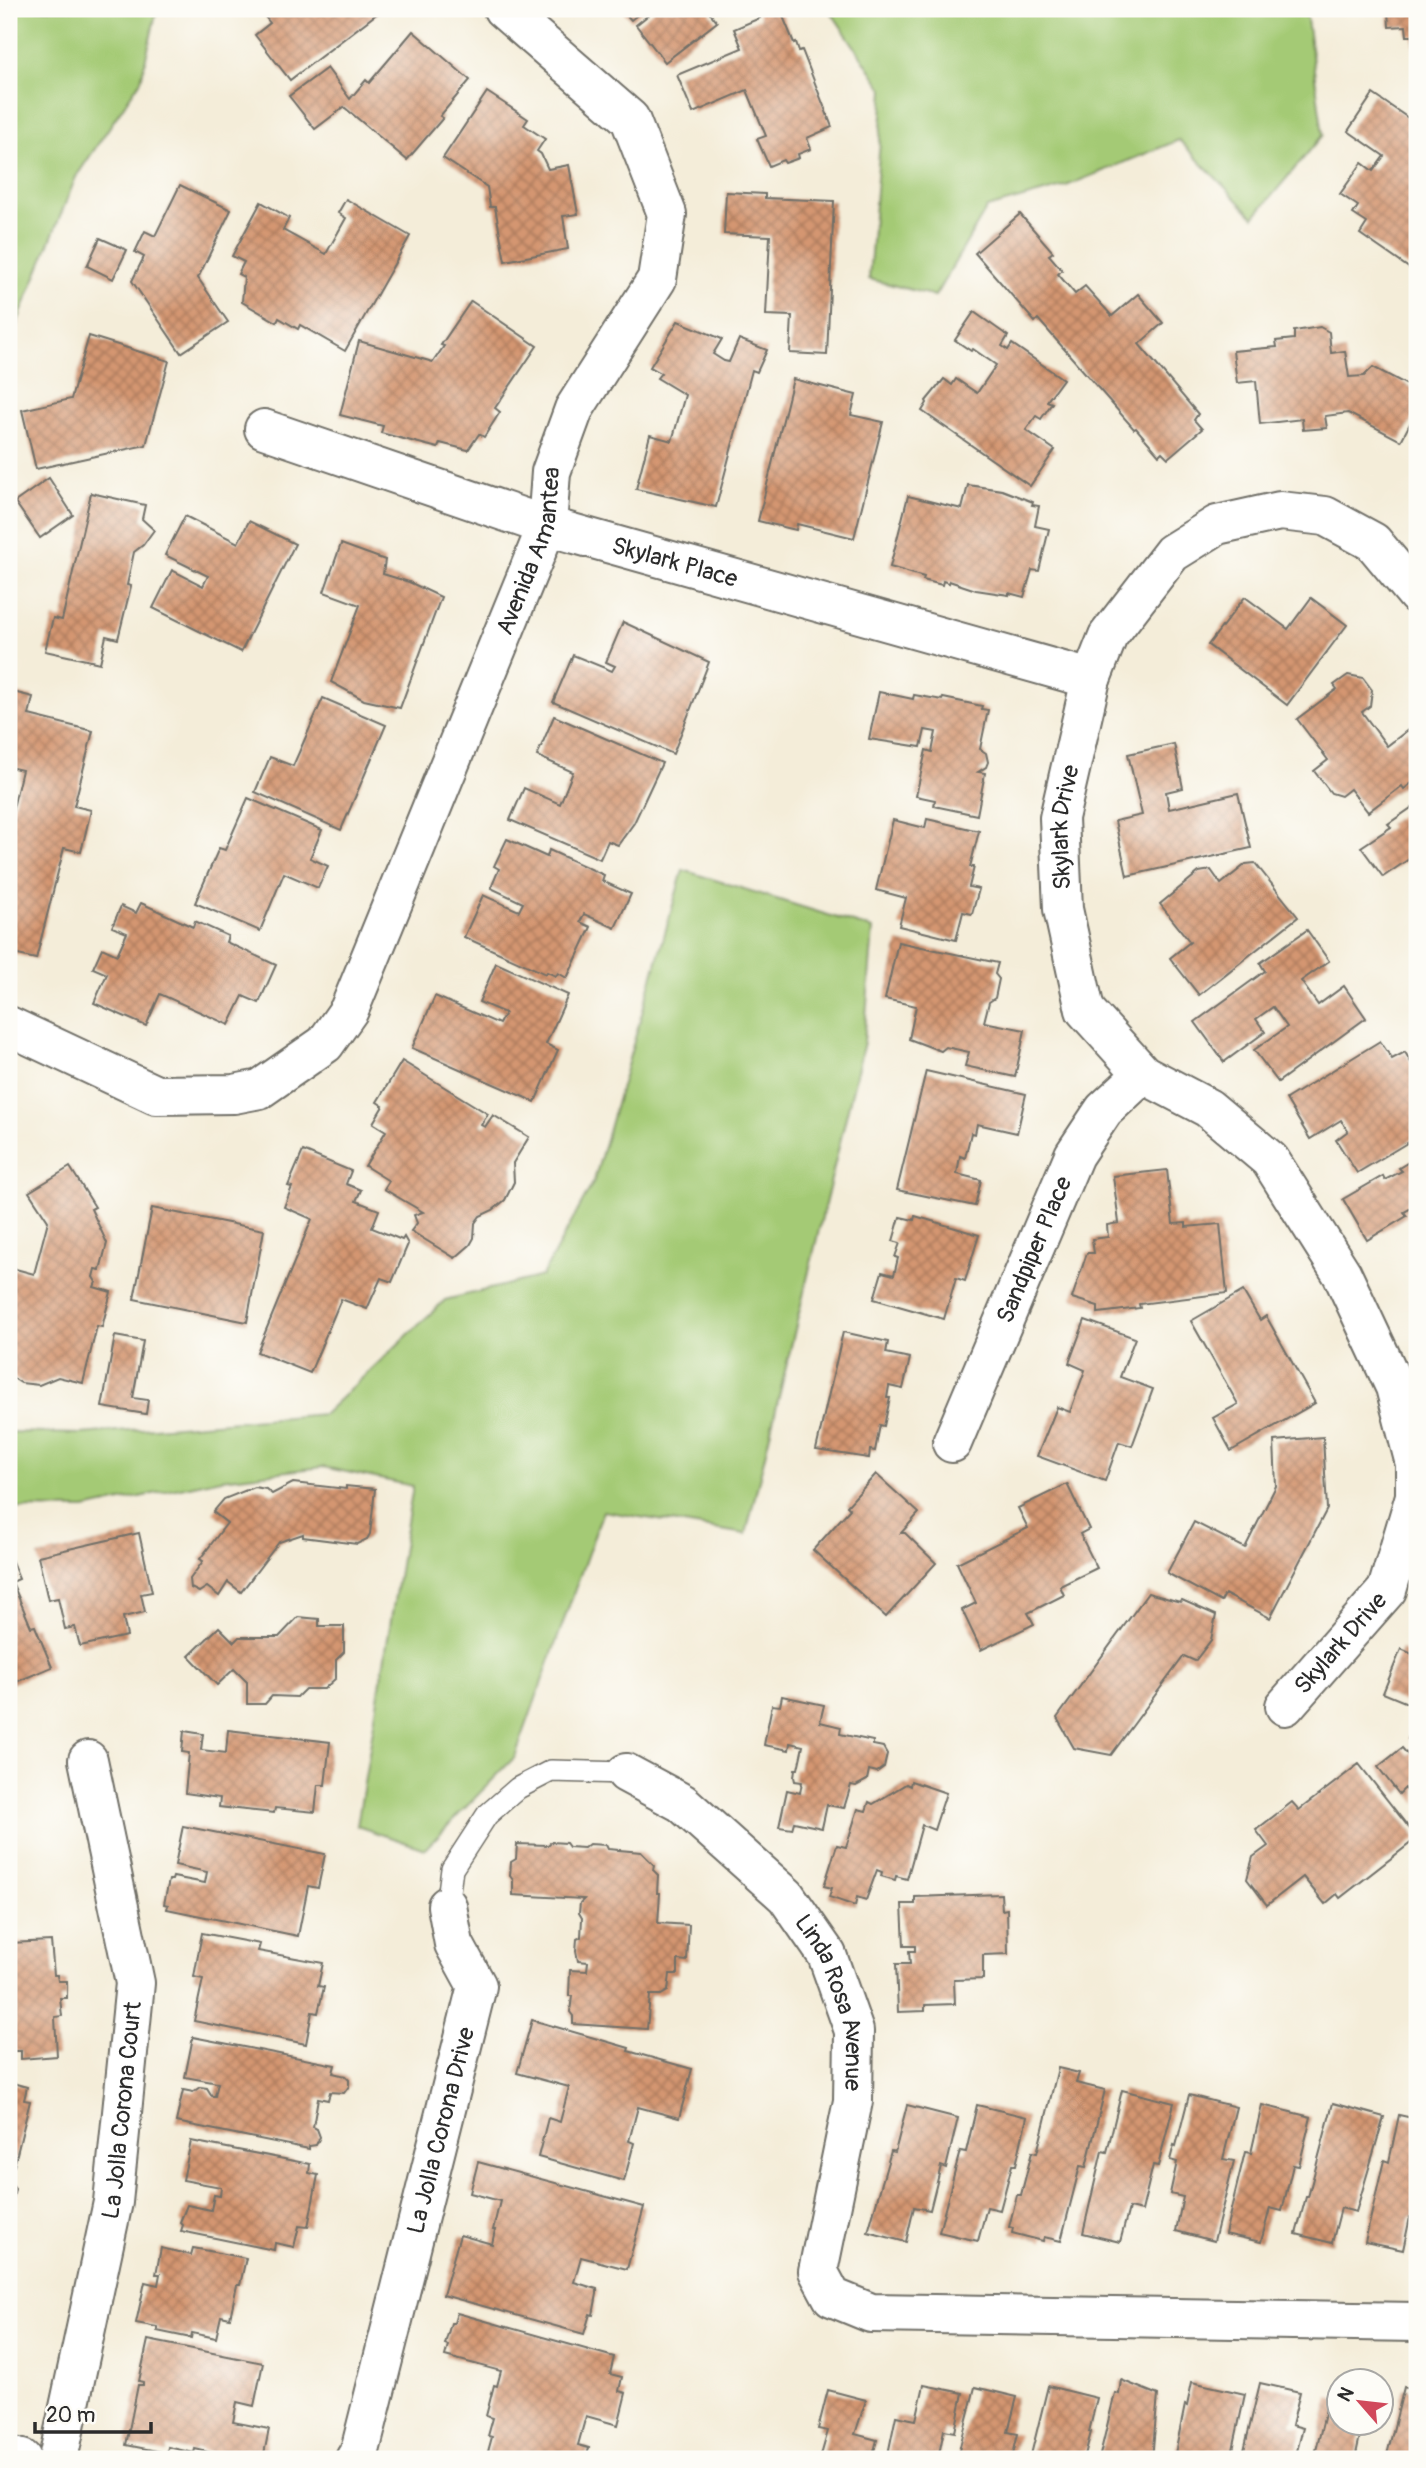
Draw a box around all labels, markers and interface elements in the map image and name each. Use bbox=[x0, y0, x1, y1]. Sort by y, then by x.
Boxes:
street label: Avenida Amantea bbox=[490, 466, 566, 639]
street label: Skylark Place bbox=[609, 531, 741, 593]
street label: Skylark Drive bbox=[1044, 762, 1085, 891]
street label: Sandpiper Place bbox=[990, 1172, 1078, 1327]
street label: Skylark Drive bbox=[1288, 1586, 1393, 1700]
street label: Linda Rosa Avenue bbox=[789, 1909, 869, 2091]
street label: La Jolla Corona Court bbox=[95, 2000, 148, 2222]
street label: La Jolla Corona Drive bbox=[401, 2024, 481, 2237]
north arrow bbox=[1324, 2366, 1394, 2436]
text: N bbox=[1332, 2383, 1360, 2406]
scale bar bbox=[35, 2391, 150, 2435]
text: 20 m bbox=[46, 2402, 95, 2429]

